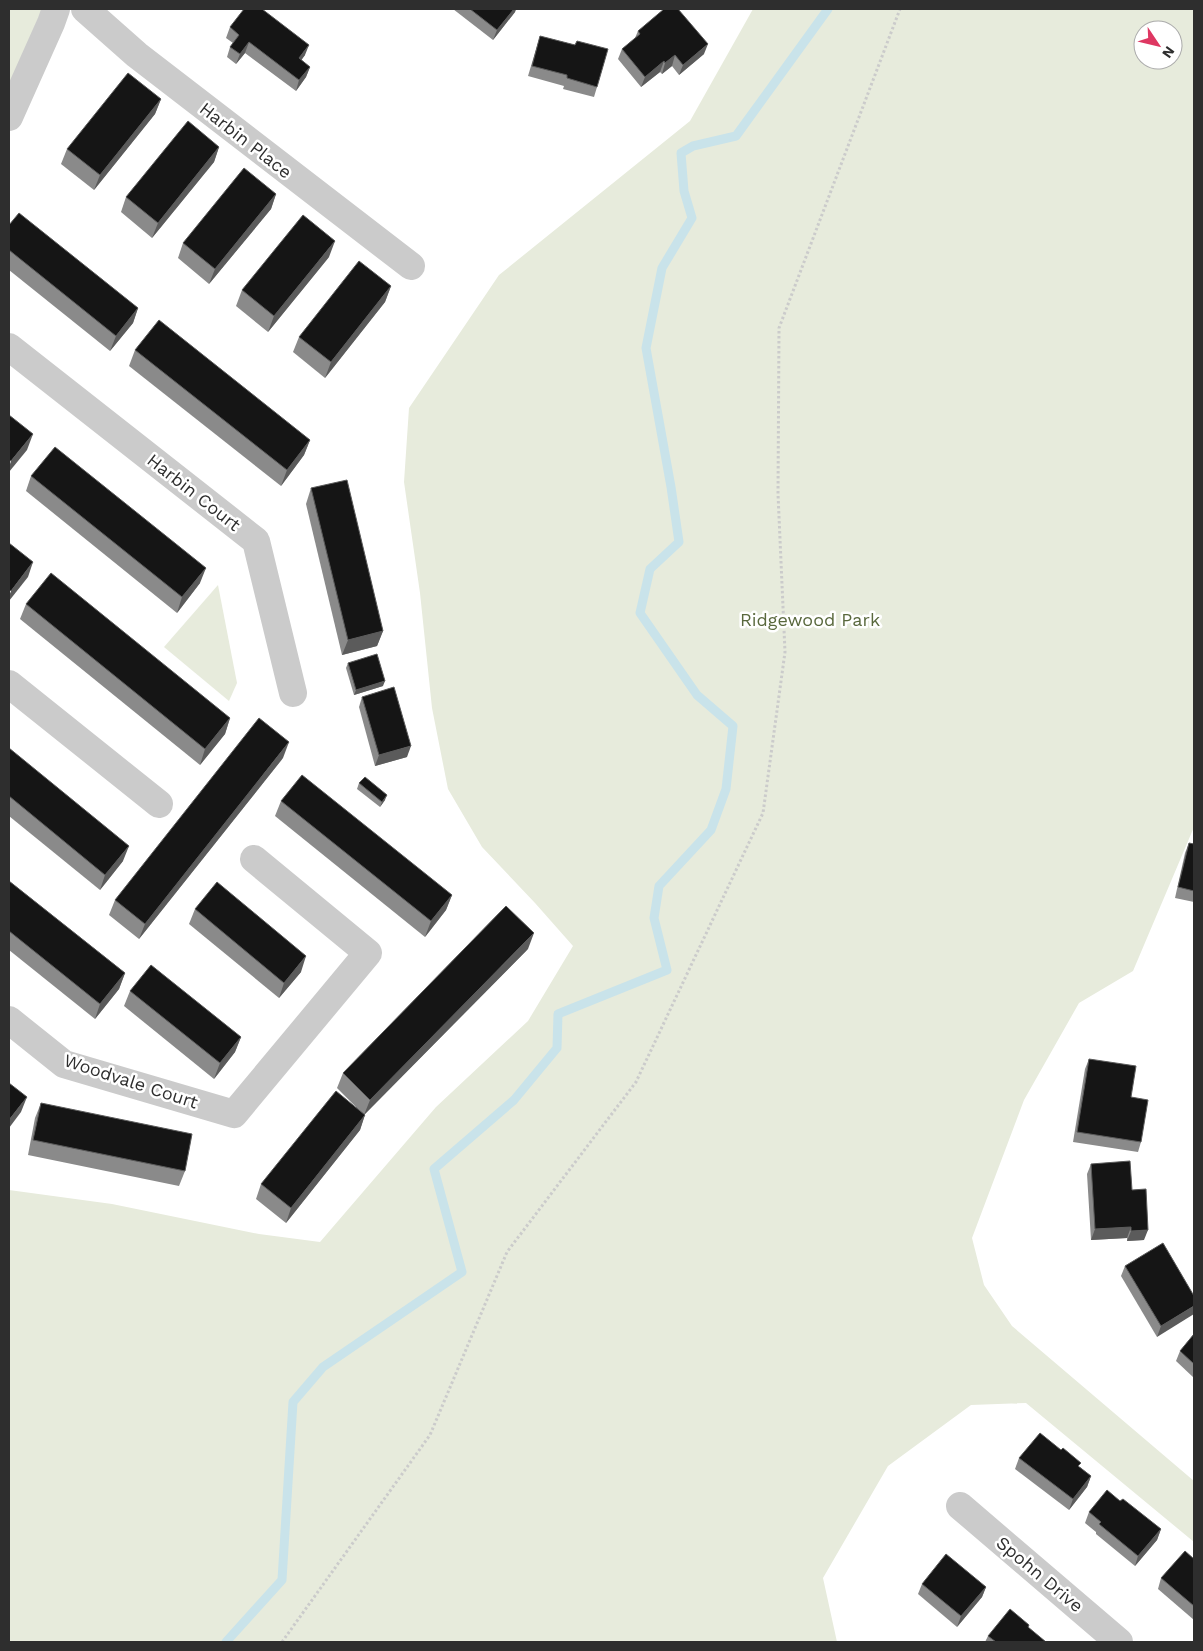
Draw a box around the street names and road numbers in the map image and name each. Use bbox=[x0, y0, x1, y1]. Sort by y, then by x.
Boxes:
street label: Harbin Place bbox=[196, 98, 296, 182]
street label: Harbin Court bbox=[143, 449, 245, 535]
street label: Woodvale Court bbox=[61, 1049, 201, 1113]
street label: Spohn Drive bbox=[992, 1532, 1088, 1616]

